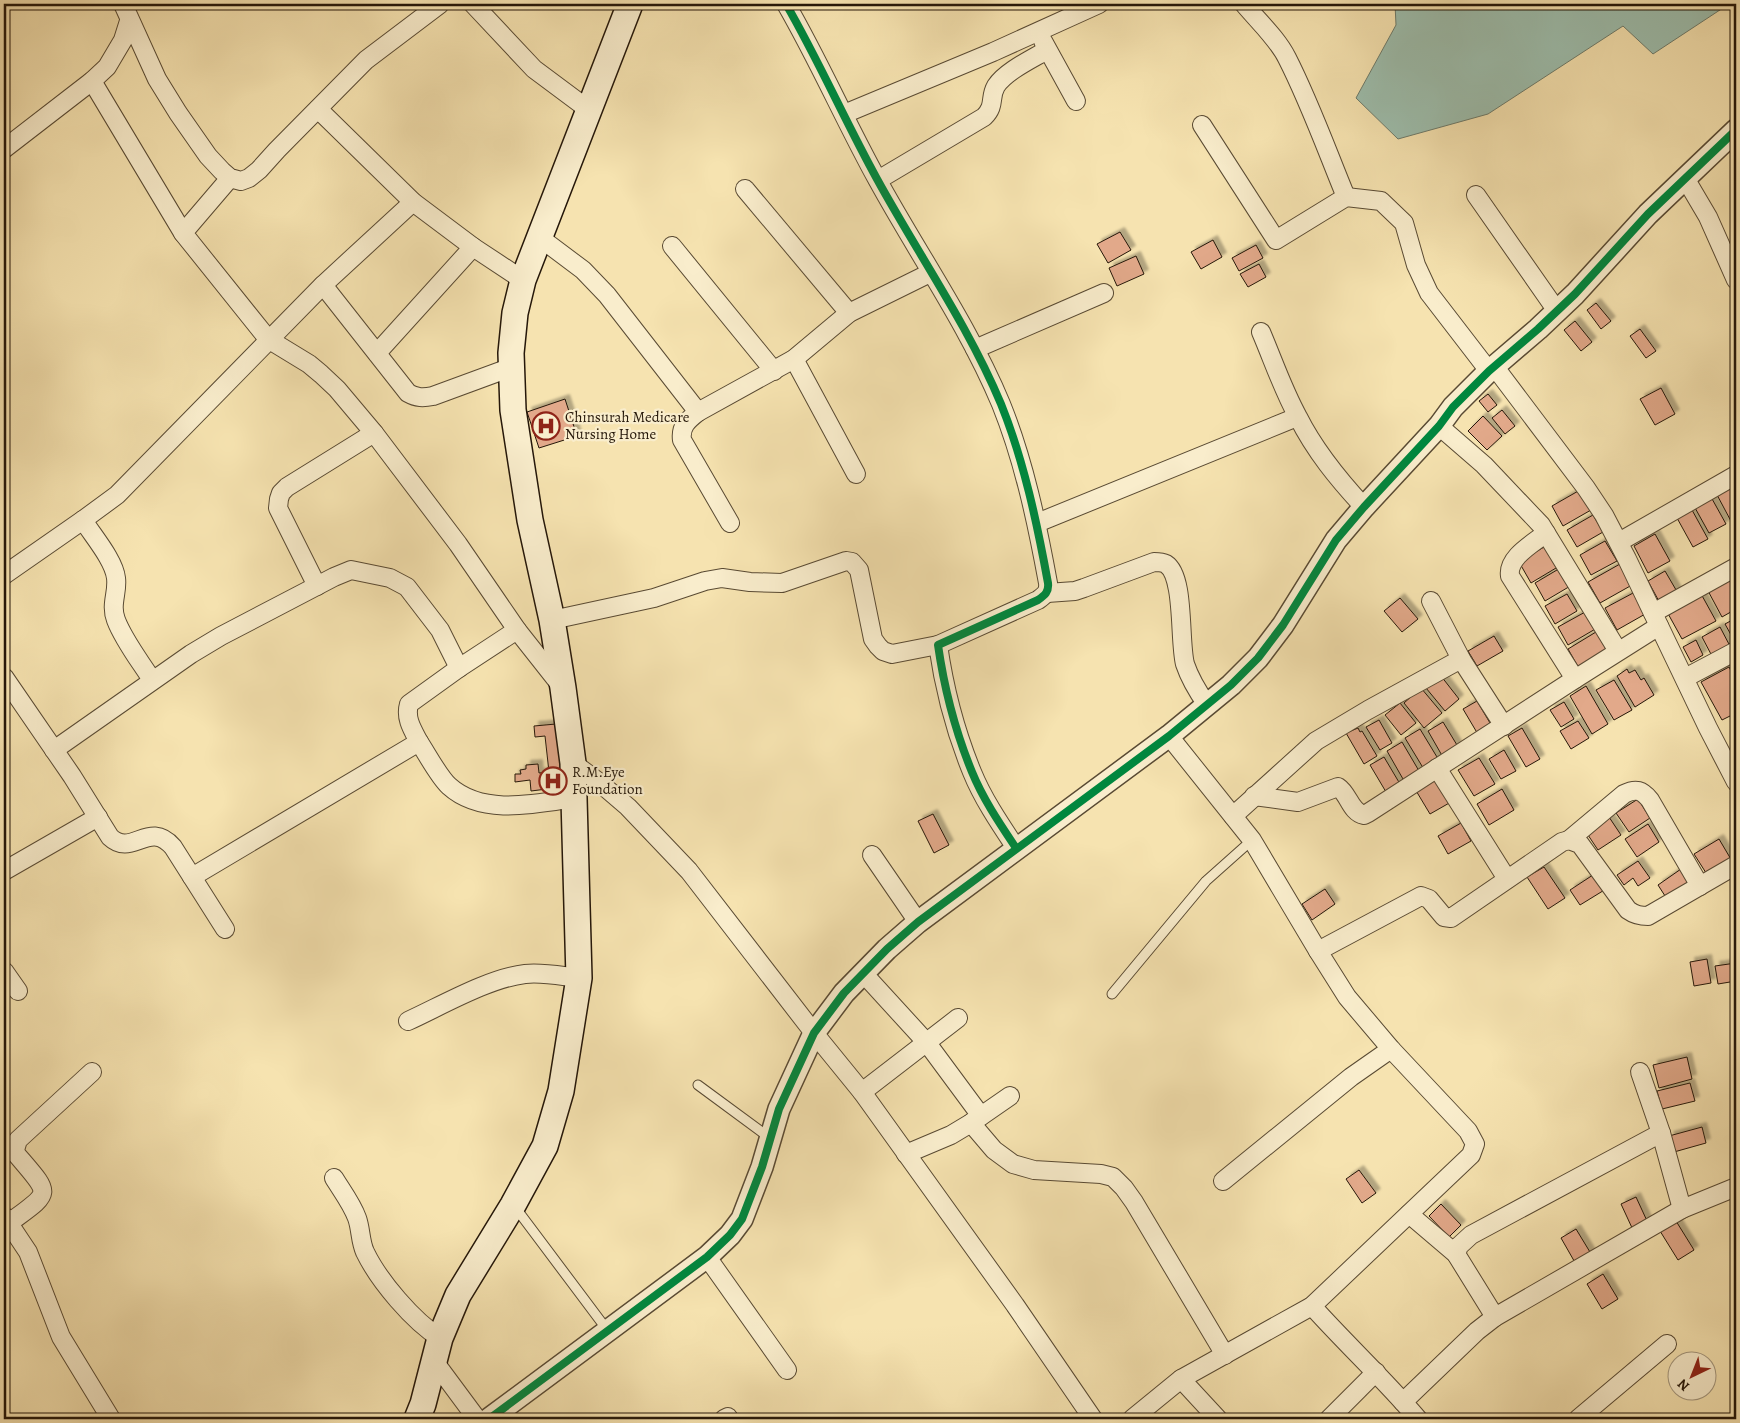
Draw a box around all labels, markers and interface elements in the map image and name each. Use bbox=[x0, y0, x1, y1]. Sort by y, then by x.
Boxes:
place label: Chinsurah Medicare Nursing Home bbox=[565, 407, 690, 444]
hospital icon: Chinsurah Medicare Nursing Home bbox=[531, 411, 561, 441]
place label: R.M.Eye Foundation bbox=[572, 762, 643, 799]
hospital icon: R.M.Eye Foundation bbox=[538, 766, 568, 796]
north arrow bbox=[1668, 1350, 1718, 1400]
text: N bbox=[1673, 1375, 1694, 1396]

